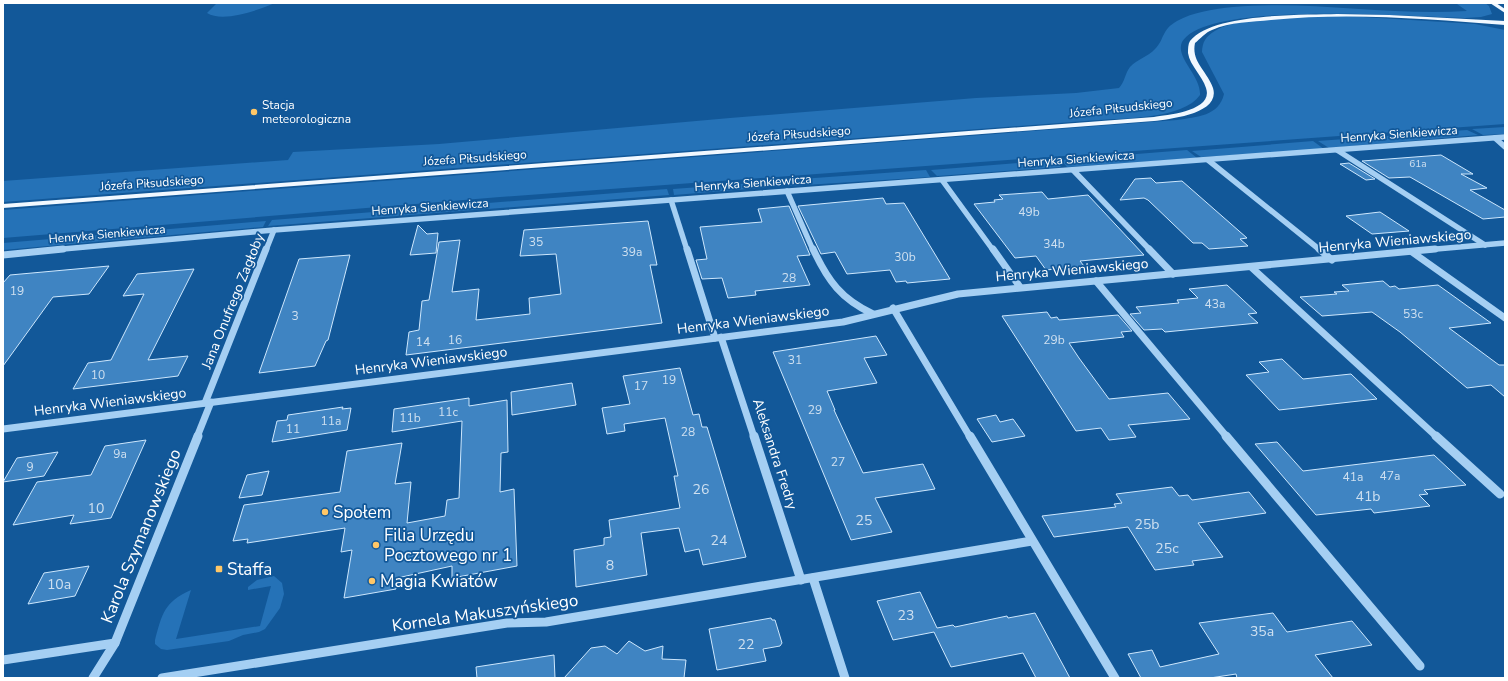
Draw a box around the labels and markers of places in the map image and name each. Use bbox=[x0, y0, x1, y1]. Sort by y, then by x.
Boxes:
place label: Stacja meteorologiczna bbox=[262, 97, 351, 127]
marker: Stacja meteorologiczna bbox=[249, 107, 259, 117]
place label: Społem bbox=[333, 501, 391, 524]
marker: Społem bbox=[320, 507, 330, 517]
place label: Filia Urzędu Pocztowego nr 1 bbox=[384, 524, 512, 567]
marker: Filia Urzędu Pocztowego nr 1 bbox=[371, 540, 381, 550]
place label: Staffa bbox=[227, 558, 272, 581]
marker: Staffa bbox=[214, 564, 224, 574]
place label: Magia Kwiatów bbox=[380, 570, 498, 593]
marker: Magia Kwiatów bbox=[367, 576, 377, 586]

